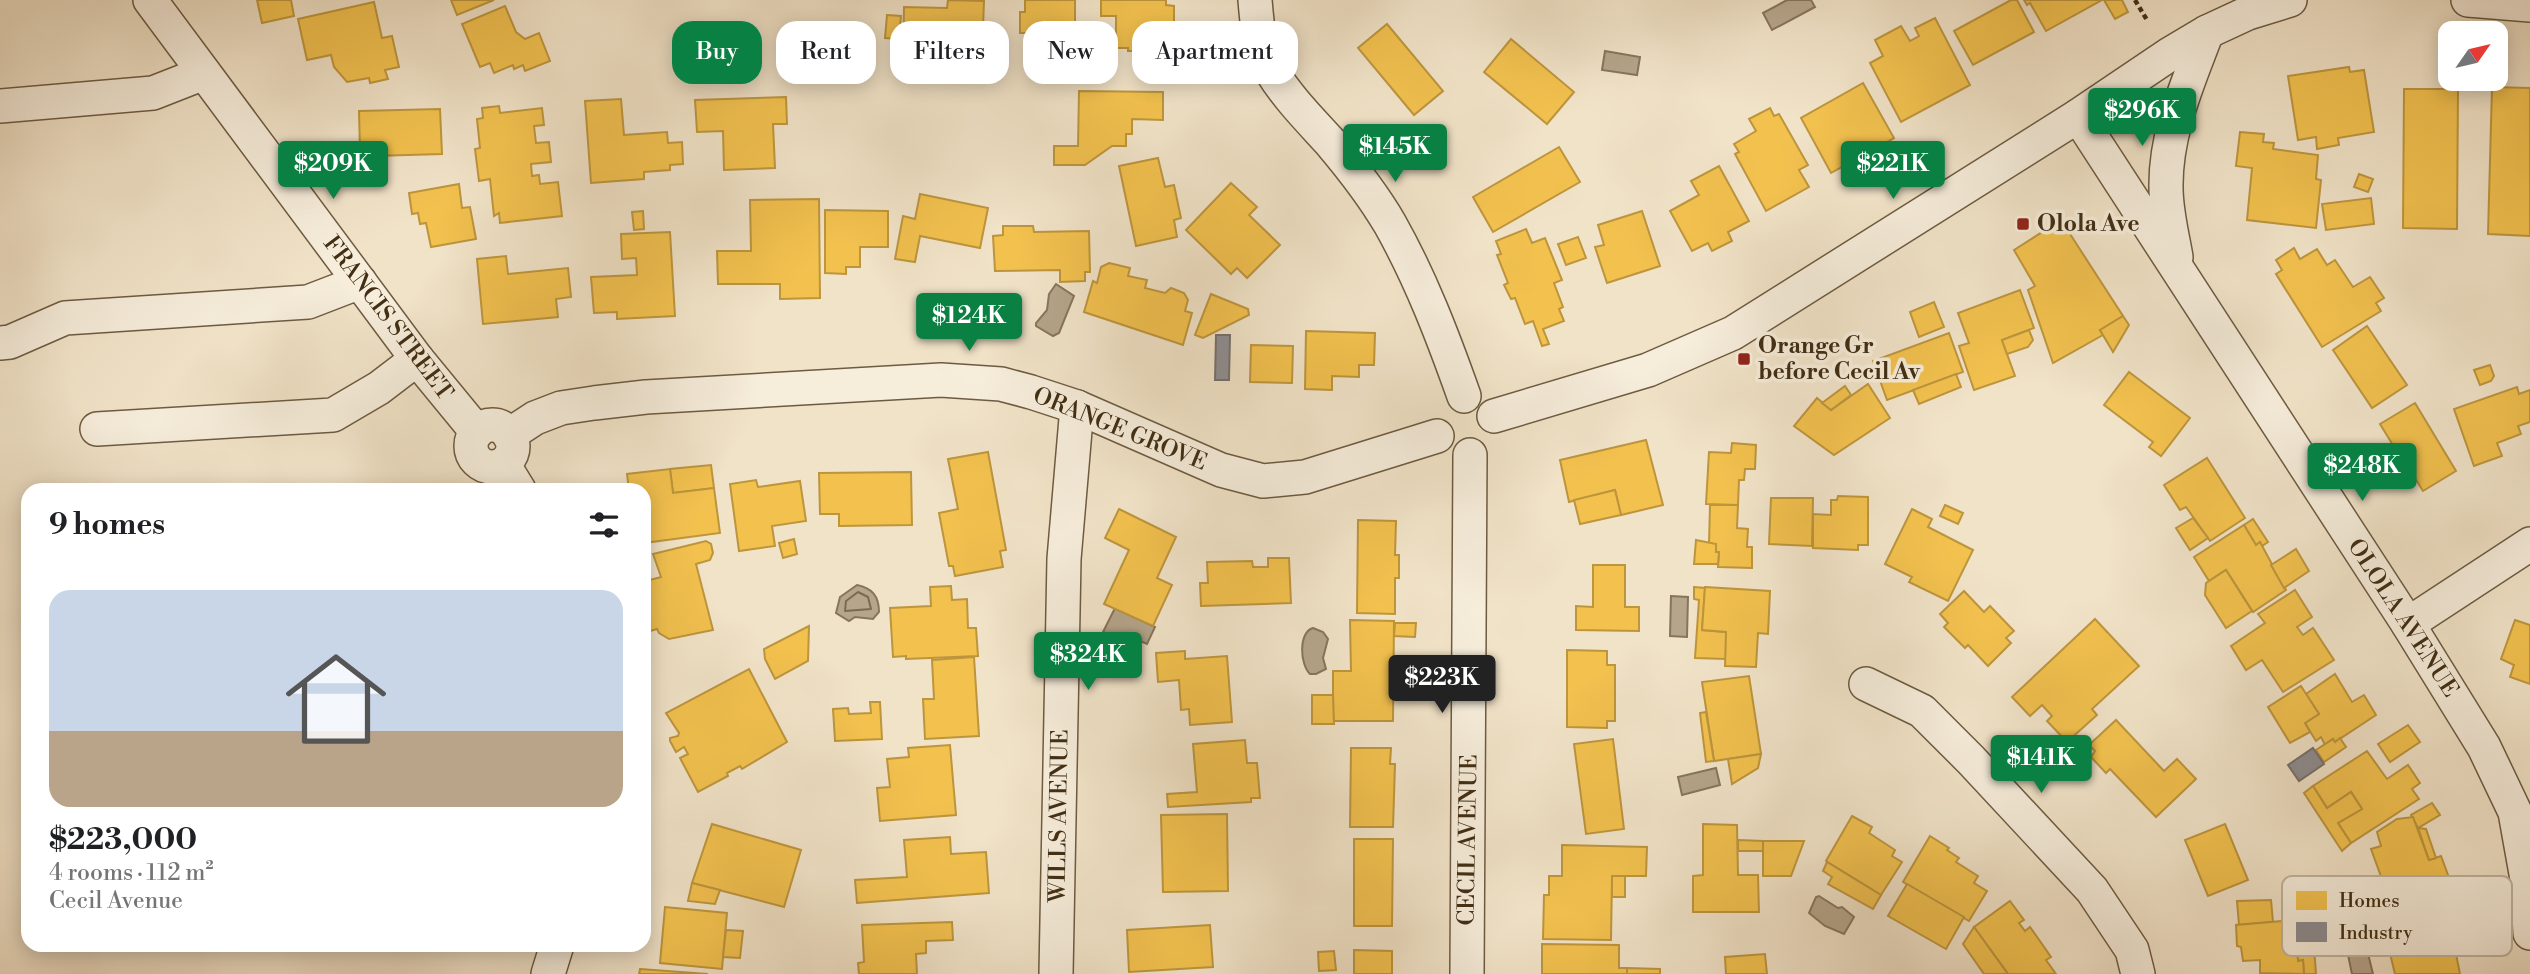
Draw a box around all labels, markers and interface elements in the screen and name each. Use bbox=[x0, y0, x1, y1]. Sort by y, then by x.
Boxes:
chip: Buy bbox=[672, 21, 762, 84]
chip: Rent bbox=[776, 21, 876, 84]
chip: Filters bbox=[890, 21, 1009, 84]
chip: New bbox=[1023, 21, 1118, 84]
chip: Apartment bbox=[1132, 21, 1298, 84]
north arrow bbox=[2438, 21, 2508, 91]
map controls bbox=[2438, 21, 2508, 91]
pin: $296K bbox=[2093, 88, 2191, 148]
text: $296K bbox=[2104, 97, 2180, 125]
pin: $145K bbox=[1346, 124, 1444, 184]
text: $145K bbox=[1359, 133, 1431, 161]
pin: $209K bbox=[284, 142, 382, 201]
pin: $221K bbox=[1844, 142, 1942, 201]
text: $209K bbox=[294, 150, 372, 178]
text: $221K bbox=[1857, 150, 1929, 178]
place label: Olola Ave bbox=[2037, 210, 2140, 238]
marker: Olola Ave bbox=[2015, 216, 2031, 232]
street label: FRANCIS STREET bbox=[317, 230, 459, 406]
pin: $124K bbox=[920, 294, 1018, 353]
text: $124K bbox=[932, 302, 1006, 330]
place label: Orange Gr before Cecil Av bbox=[1758, 332, 1920, 386]
marker: Orange Gr before Cecil Av bbox=[1736, 351, 1752, 367]
street label: ORANGE GROVE bbox=[1029, 381, 1211, 477]
pin: $248K bbox=[2313, 444, 2411, 503]
text: $248K bbox=[2324, 452, 2400, 480]
text: 9 homes bbox=[49, 506, 165, 544]
icon: filters bbox=[585, 506, 623, 544]
street label: OLOLA AVENUE bbox=[2341, 534, 2465, 702]
pin: $324K bbox=[1039, 632, 1137, 692]
icon: home bbox=[273, 636, 399, 762]
text: $324K bbox=[1050, 641, 1126, 669]
pin: $223K bbox=[1393, 656, 1491, 715]
text: $223K bbox=[1405, 664, 1479, 692]
street label: WILLS AVENUE bbox=[1043, 729, 1075, 904]
pin: $141K bbox=[1992, 736, 2090, 795]
text: $141K bbox=[2007, 744, 2075, 772]
street label: CECIL AVENUE bbox=[1453, 754, 1483, 926]
text: $223,000 bbox=[49, 821, 197, 859]
text: 4 rooms · 112 m² bbox=[49, 859, 214, 887]
legend bbox=[2282, 876, 2512, 956]
text: Cecil Avenue bbox=[49, 887, 183, 915]
text: Homes bbox=[2339, 889, 2399, 913]
text: Industry bbox=[2339, 921, 2413, 945]

